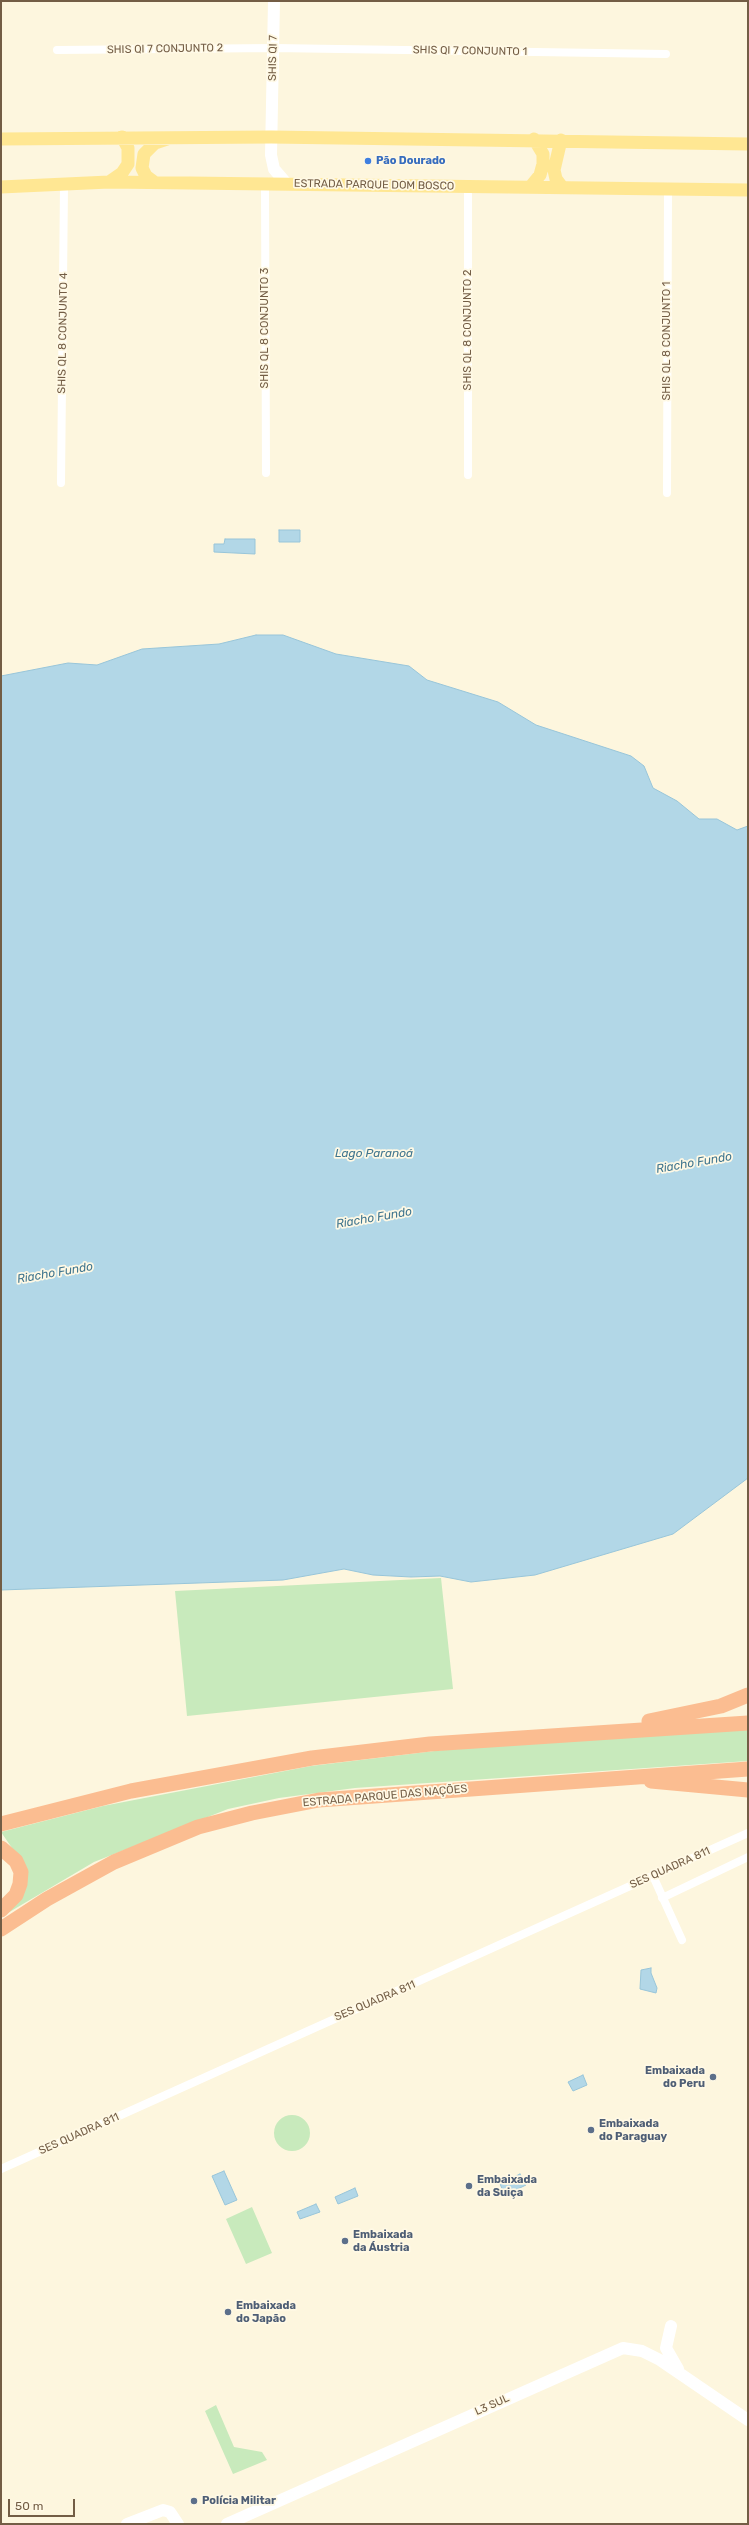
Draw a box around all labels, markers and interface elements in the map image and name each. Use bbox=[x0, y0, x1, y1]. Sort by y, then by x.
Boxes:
street label: SHIS QI 7 bbox=[266, 35, 280, 81]
street label: SHIS QI 7 CONJUNTO 2 bbox=[107, 41, 223, 57]
street label: SHIS QI 7 CONJUNTO 1 bbox=[413, 43, 527, 59]
place label: Pão Dourado bbox=[376, 154, 446, 168]
marker: Pão Dourado bbox=[363, 156, 373, 166]
street label: ESTRADA PARQUE DOM BOSCO bbox=[294, 177, 454, 193]
street label: SHIS QL 8 CONJUNTO 3 bbox=[258, 268, 272, 388]
street label: SHIS QL 8 CONJUNTO 2 bbox=[461, 270, 475, 390]
street label: SHIS QL 8 CONJUNTO 4 bbox=[55, 272, 71, 394]
street label: SHIS QL 8 CONJUNTO 1 bbox=[660, 281, 674, 401]
water label: Lago Paranoá bbox=[335, 1147, 413, 1161]
water label: Riacho Fundo bbox=[655, 1149, 733, 1177]
water label: Riacho Fundo bbox=[335, 1204, 413, 1232]
water label: Riacho Fundo bbox=[16, 1259, 94, 1287]
street label: ESTRADA PARQUE DAS NAÇÕES bbox=[302, 1782, 468, 1810]
street label: SES QUADRA 811 bbox=[628, 1844, 712, 1892]
street label: SES QUADRA 811 bbox=[333, 1978, 417, 2024]
place label: Embaixada do Peru bbox=[645, 2064, 705, 2090]
marker: Embaixada do Peru bbox=[708, 2072, 718, 2082]
street label: SES QUADRA 811 bbox=[37, 2110, 121, 2158]
place label: Embaixada do Paraguay bbox=[599, 2117, 667, 2143]
marker: Embaixada do Paraguay bbox=[586, 2125, 596, 2135]
place label: Embaixada da Suiça bbox=[477, 2173, 537, 2199]
marker: Embaixada da Suiça bbox=[464, 2181, 474, 2191]
place label: Embaixada da Áustria bbox=[353, 2228, 413, 2254]
marker: Embaixada da Áustria bbox=[340, 2236, 350, 2246]
place label: Embaixada do Japão bbox=[236, 2299, 296, 2325]
marker: Embaixada do Japão bbox=[223, 2307, 233, 2317]
street label: L3 SUL bbox=[473, 2392, 511, 2418]
scale bar bbox=[10, 2491, 77, 2517]
place label: Polícia Militar bbox=[202, 2494, 276, 2508]
marker: Polícia Militar bbox=[189, 2496, 199, 2506]
text: 50 m bbox=[15, 2499, 43, 2513]

